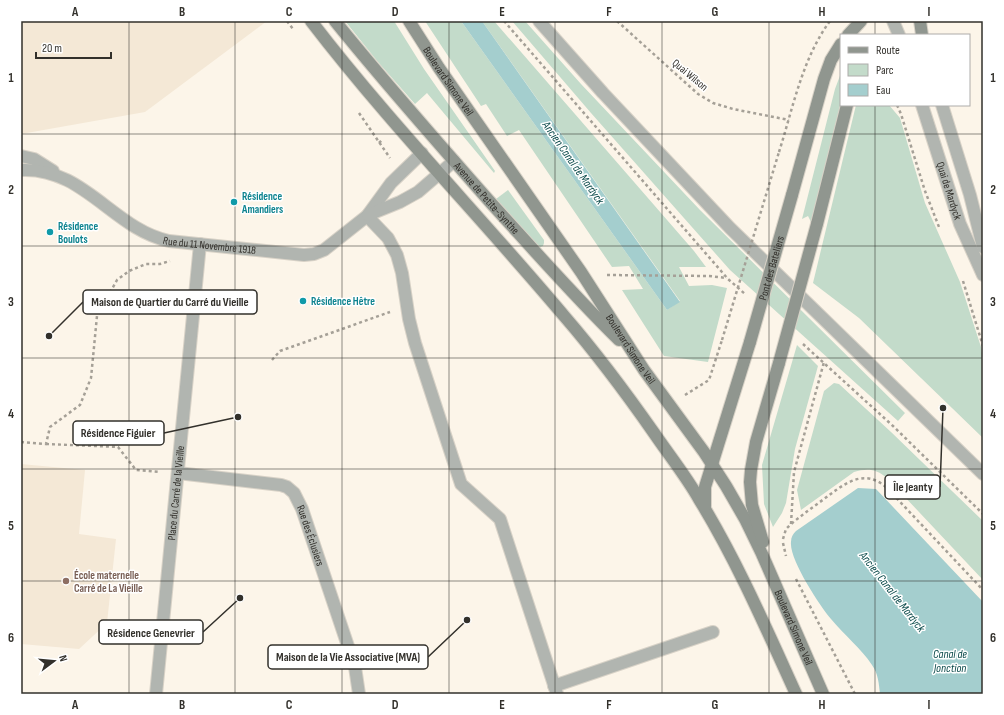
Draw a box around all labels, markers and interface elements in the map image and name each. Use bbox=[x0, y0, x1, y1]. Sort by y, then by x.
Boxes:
text: A bbox=[71, 4, 79, 20]
text: B bbox=[179, 4, 185, 20]
text: C bbox=[286, 4, 293, 20]
text: D bbox=[392, 4, 399, 20]
text: E bbox=[499, 4, 505, 20]
text: F bbox=[606, 4, 612, 20]
text: G bbox=[712, 4, 719, 20]
text: H bbox=[819, 4, 826, 20]
text: I bbox=[928, 4, 931, 20]
scale bar bbox=[36, 34, 111, 60]
legend bbox=[840, 34, 970, 106]
text: 20 m bbox=[42, 41, 62, 56]
text: Route bbox=[876, 43, 900, 58]
street label: Boulevard Simone Veil bbox=[421, 44, 477, 118]
street label: Quai Wilson bbox=[670, 56, 711, 94]
text: Parc bbox=[876, 63, 894, 78]
text: 1 bbox=[8, 70, 14, 86]
text: 1 bbox=[990, 70, 996, 86]
text: Eau bbox=[876, 83, 890, 98]
water label: Ancien Canal de Mardyck bbox=[538, 118, 608, 208]
street label: Avenue de Petite-Synthe bbox=[451, 158, 522, 236]
street label: Quai de Mardyck bbox=[934, 160, 965, 222]
text: 2 bbox=[8, 182, 14, 198]
text: 2 bbox=[990, 182, 996, 198]
place label: Résidence Amandiers bbox=[241, 190, 283, 216]
marker: Résidence Amandiers bbox=[229, 197, 239, 207]
place label: Résidence Boulots bbox=[58, 220, 98, 246]
marker: Résidence Boulots bbox=[45, 227, 55, 237]
street label: Rue du 11 Novembre 1918 bbox=[162, 233, 257, 257]
street label: Pont des Bateliers bbox=[756, 234, 787, 302]
callout: Maison de Quartier du Carré du Vieille bbox=[83, 290, 257, 314]
text: 3 bbox=[8, 294, 14, 310]
text: 3 bbox=[990, 294, 996, 310]
text: Maison de Quartier du Carré du Vieille bbox=[91, 295, 249, 310]
place label: Résidence Hêtre bbox=[311, 295, 375, 308]
marker: Résidence Hêtre bbox=[298, 296, 308, 306]
street label: Boulevard Simone Veil bbox=[603, 312, 658, 386]
text: 4 bbox=[8, 406, 14, 422]
text: 4 bbox=[990, 406, 996, 422]
callout: Résidence Figuier bbox=[73, 421, 164, 445]
text: Résidence Figuier bbox=[81, 426, 156, 441]
street label: Place du Carré de la Vieille bbox=[165, 445, 187, 541]
callout: Île Jeanty bbox=[885, 475, 940, 499]
text: Île Jeanty bbox=[892, 480, 933, 495]
street label: Rue des Éclusiers bbox=[294, 503, 327, 568]
text: 5 bbox=[8, 518, 14, 534]
text: 5 bbox=[990, 518, 996, 534]
water label: Ancien Canal de Mardyck bbox=[855, 548, 928, 636]
place label: École maternelle Carré de La Vieille bbox=[74, 569, 143, 595]
marker: École maternelle Carré de La Vieille bbox=[61, 576, 71, 586]
street label: Boulevard Simone Veil bbox=[772, 588, 816, 667]
callout: Résidence Genevrier bbox=[99, 620, 203, 644]
text: Résidence Genevrier bbox=[107, 626, 195, 641]
text: 6 bbox=[8, 630, 14, 646]
text: 6 bbox=[990, 630, 996, 646]
north arrow bbox=[34, 641, 74, 681]
callout: Maison de la Vie Associative (MVA) bbox=[268, 645, 428, 669]
water label: Canal de Jonction bbox=[933, 647, 967, 676]
text: Maison de la Vie Associative (MVA) bbox=[276, 650, 420, 665]
text: N bbox=[56, 654, 70, 663]
text: A bbox=[71, 697, 79, 713]
text: B bbox=[179, 697, 185, 713]
text: C bbox=[286, 697, 293, 713]
text: D bbox=[392, 697, 399, 713]
text: E bbox=[499, 697, 505, 713]
text: F bbox=[606, 697, 612, 713]
text: G bbox=[712, 697, 719, 713]
text: H bbox=[819, 697, 826, 713]
text: I bbox=[928, 697, 931, 713]

